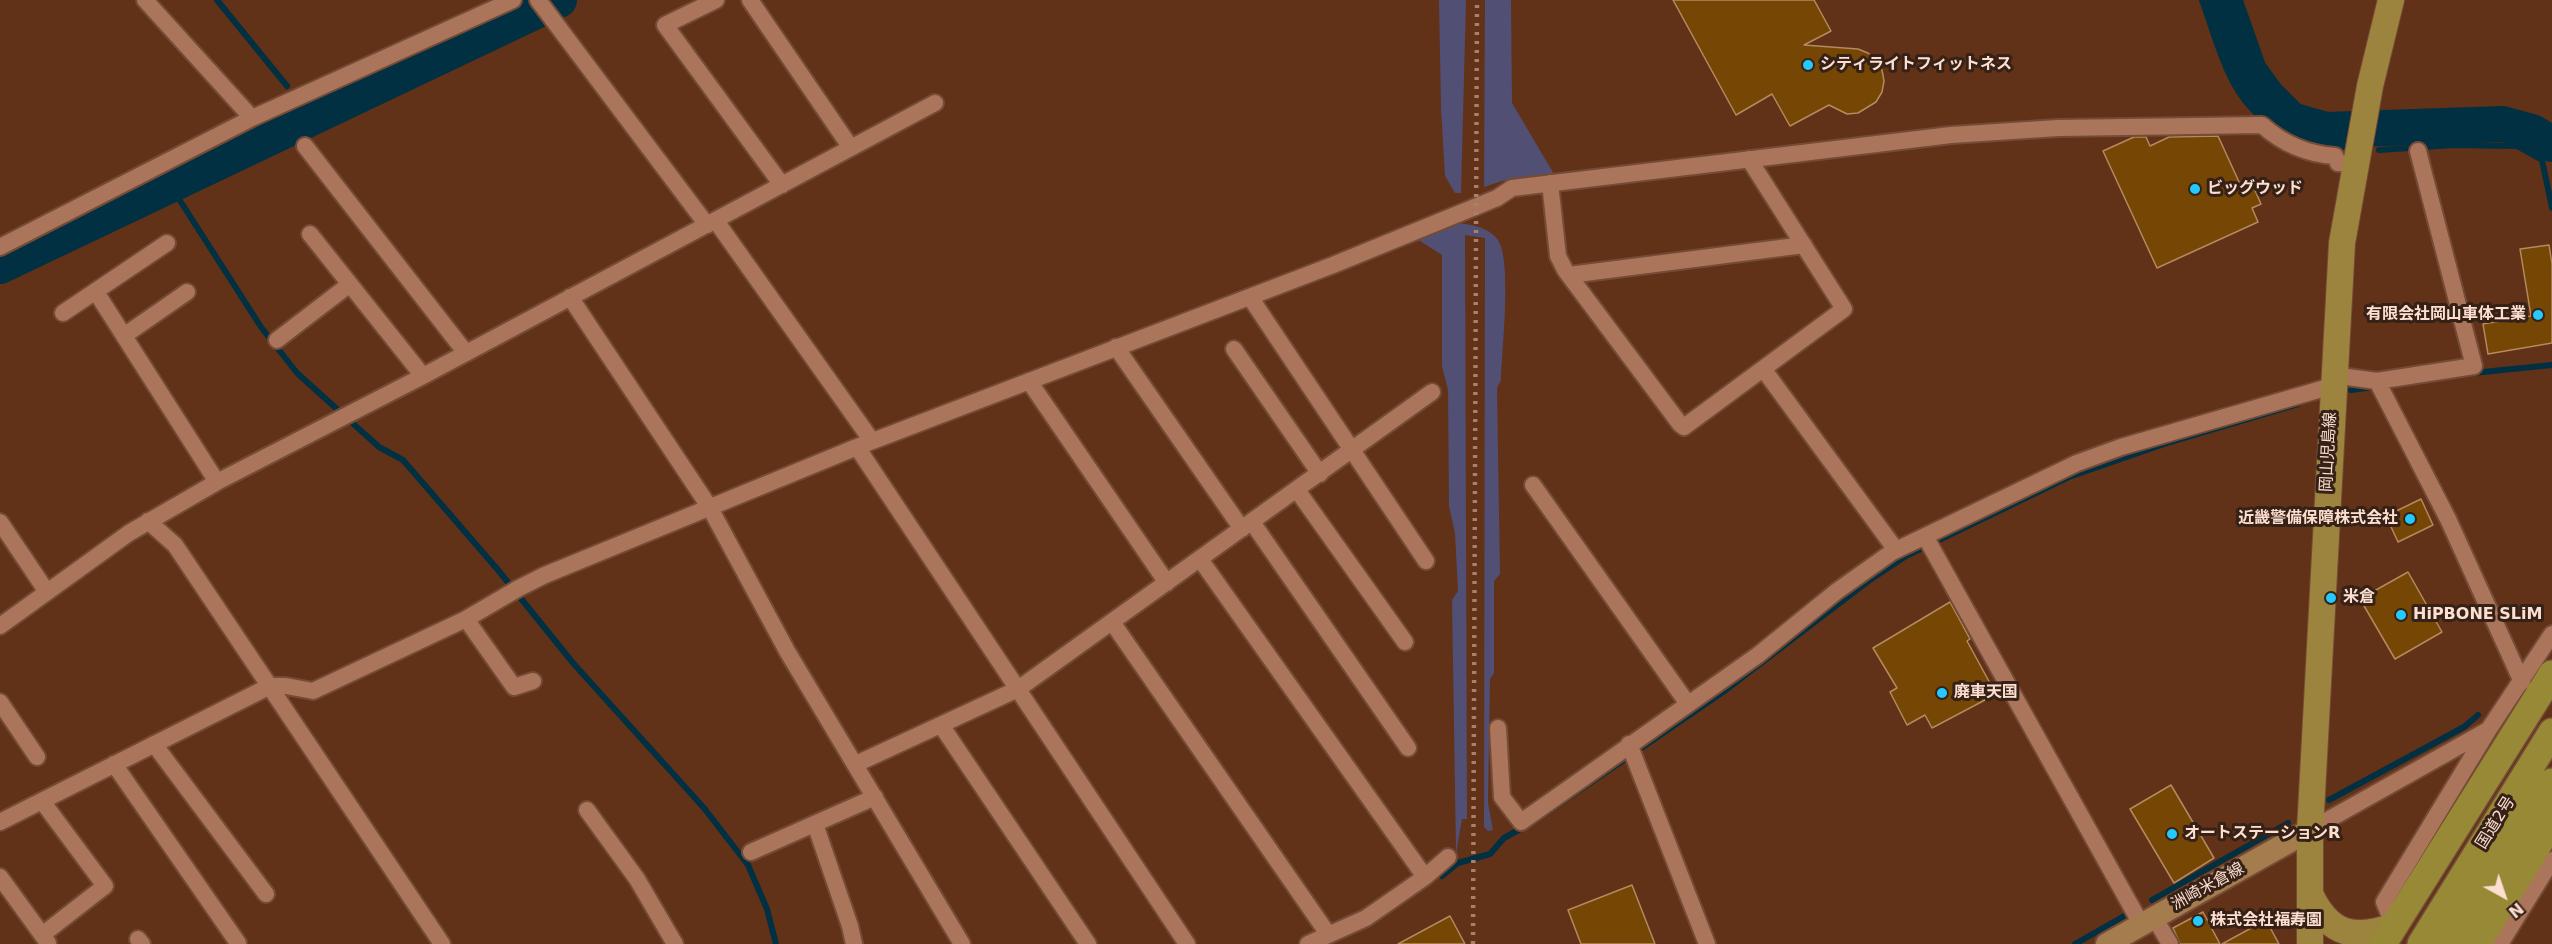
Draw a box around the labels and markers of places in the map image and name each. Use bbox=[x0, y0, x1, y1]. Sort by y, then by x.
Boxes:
place label: シティライトフィットネス bbox=[1820, 55, 2012, 75]
marker: シティライトフィットネス bbox=[1801, 58, 1815, 72]
place label: ビッグウッド bbox=[2207, 179, 2303, 199]
marker: ビッグウッド bbox=[2188, 182, 2202, 196]
place label: 有限会社岡山車体工業 bbox=[2366, 305, 2526, 325]
marker: 有限会社岡山車体工業 bbox=[2531, 308, 2545, 322]
place label: 近畿警備保障株式会社 bbox=[2238, 509, 2398, 529]
marker: 近畿警備保障株式会社 bbox=[2403, 512, 2417, 526]
place label: 米倉 bbox=[2343, 588, 2375, 608]
marker: 米倉 bbox=[2324, 591, 2338, 605]
place label: HiPBONE SLiM bbox=[2413, 605, 2542, 625]
marker: HiPBONE SLiM bbox=[2394, 608, 2408, 622]
place label: 廃車天国 bbox=[1954, 683, 2018, 703]
marker: 廃車天国 bbox=[1935, 686, 1949, 700]
place label: オートステーションR bbox=[2184, 824, 2340, 844]
marker: オートステーションR bbox=[2165, 827, 2179, 841]
place label: 株式会社福寿園 bbox=[2210, 911, 2322, 931]
marker: 株式会社福寿園 bbox=[2191, 914, 2205, 928]

